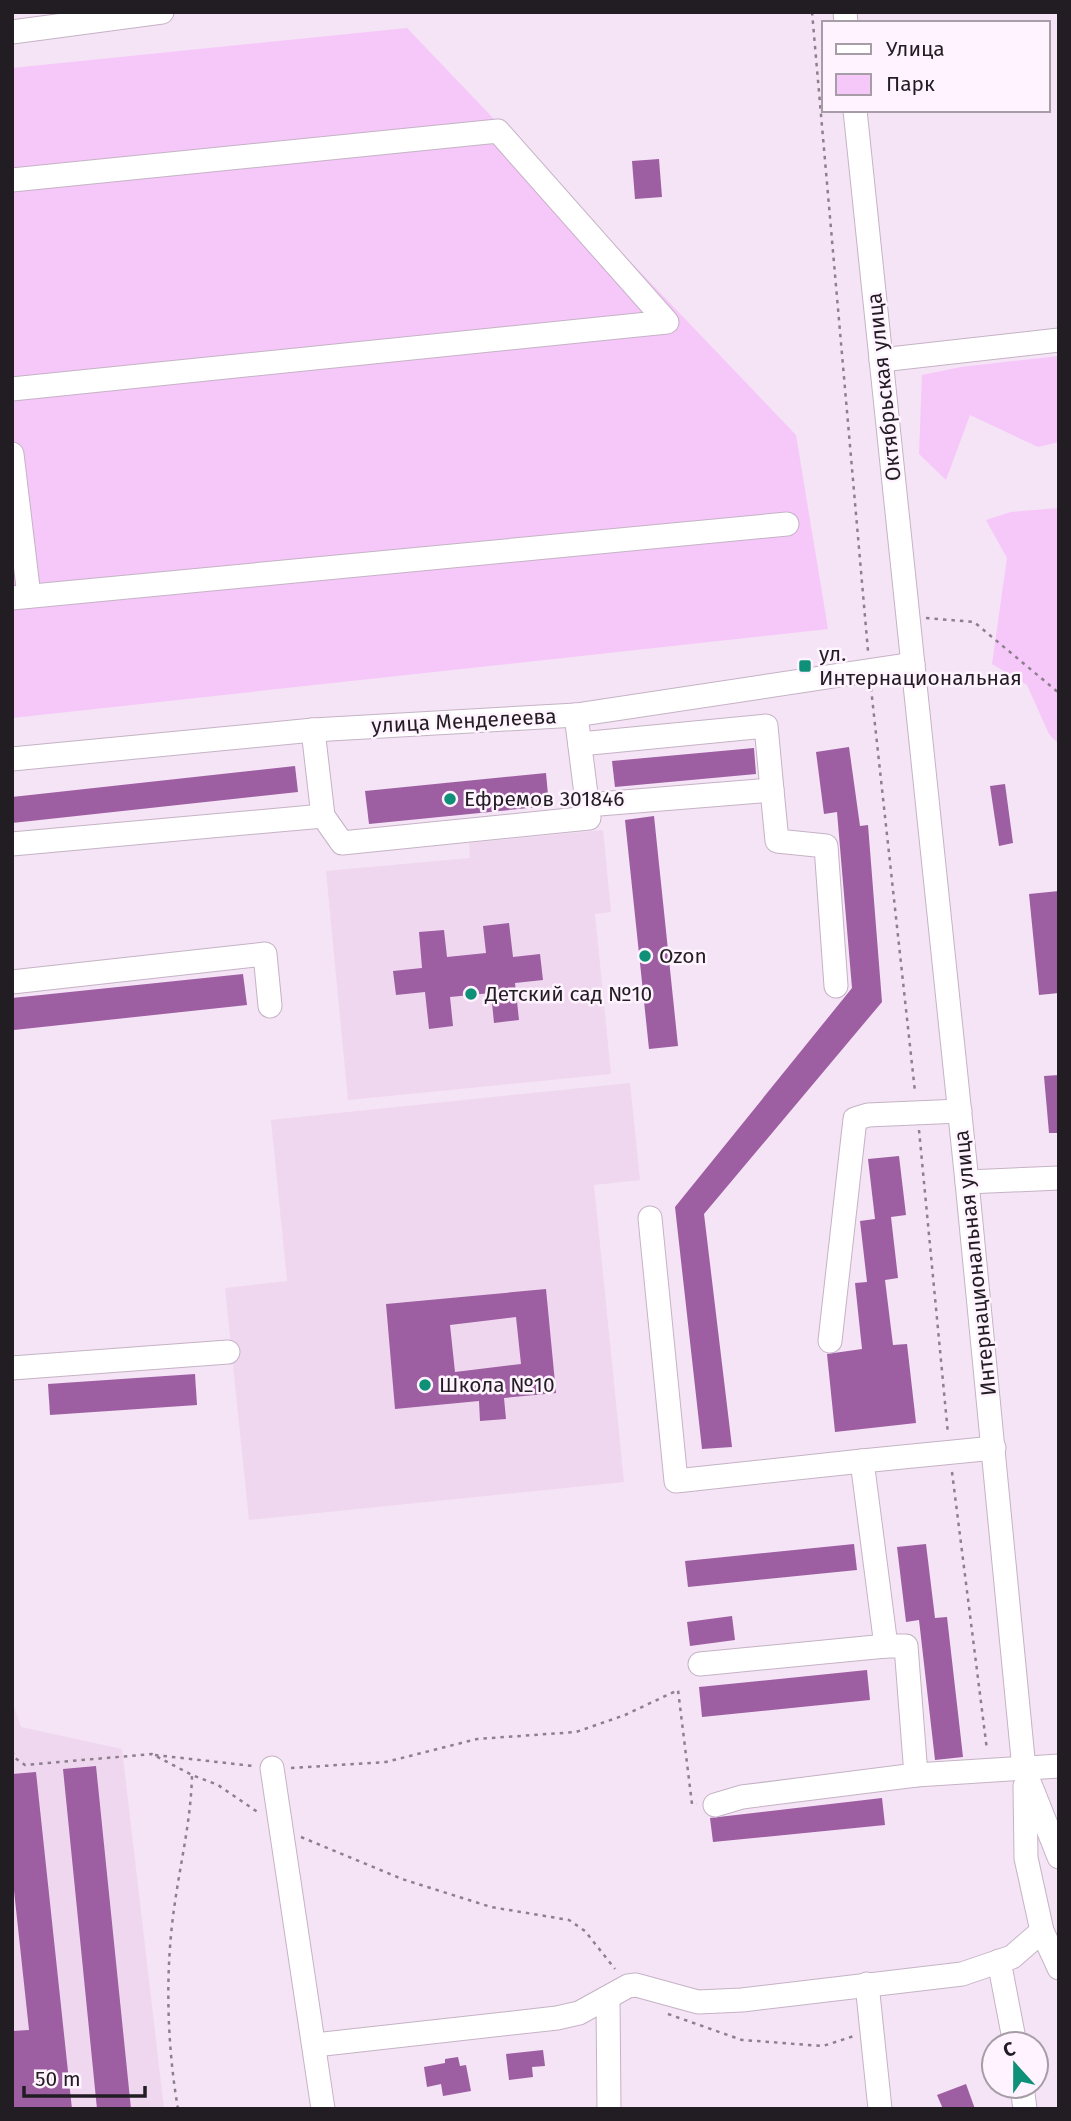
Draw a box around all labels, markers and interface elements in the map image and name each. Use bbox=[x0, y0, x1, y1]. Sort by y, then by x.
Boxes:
legend bbox=[822, 21, 1050, 112]
text: Улица bbox=[886, 36, 945, 62]
text: Парк bbox=[886, 71, 935, 97]
street label: Октябрьская улица bbox=[861, 292, 907, 482]
place label: ул. Интернациональная bbox=[819, 641, 1022, 691]
marker: ул. Интернациональная bbox=[797, 658, 813, 674]
street label: улица Менделеева bbox=[371, 703, 557, 739]
place label: Ефремов 301846 bbox=[464, 786, 624, 812]
marker: Ефремов 301846 bbox=[442, 791, 458, 807]
place label: Ozon bbox=[659, 943, 707, 969]
marker: Ozon bbox=[637, 948, 653, 964]
place label: Детский сад №10 bbox=[484, 981, 652, 1007]
marker: Детский сад №10 bbox=[463, 986, 479, 1002]
street label: Интернациональная улица bbox=[948, 1129, 1002, 1397]
place label: Школа №10 bbox=[439, 1372, 555, 1398]
marker: Школа №10 bbox=[417, 1377, 433, 1393]
north arrow bbox=[980, 2030, 1050, 2100]
text: С bbox=[1000, 2037, 1018, 2062]
scale bar bbox=[24, 2054, 145, 2098]
text: 50 m bbox=[35, 2066, 81, 2092]

